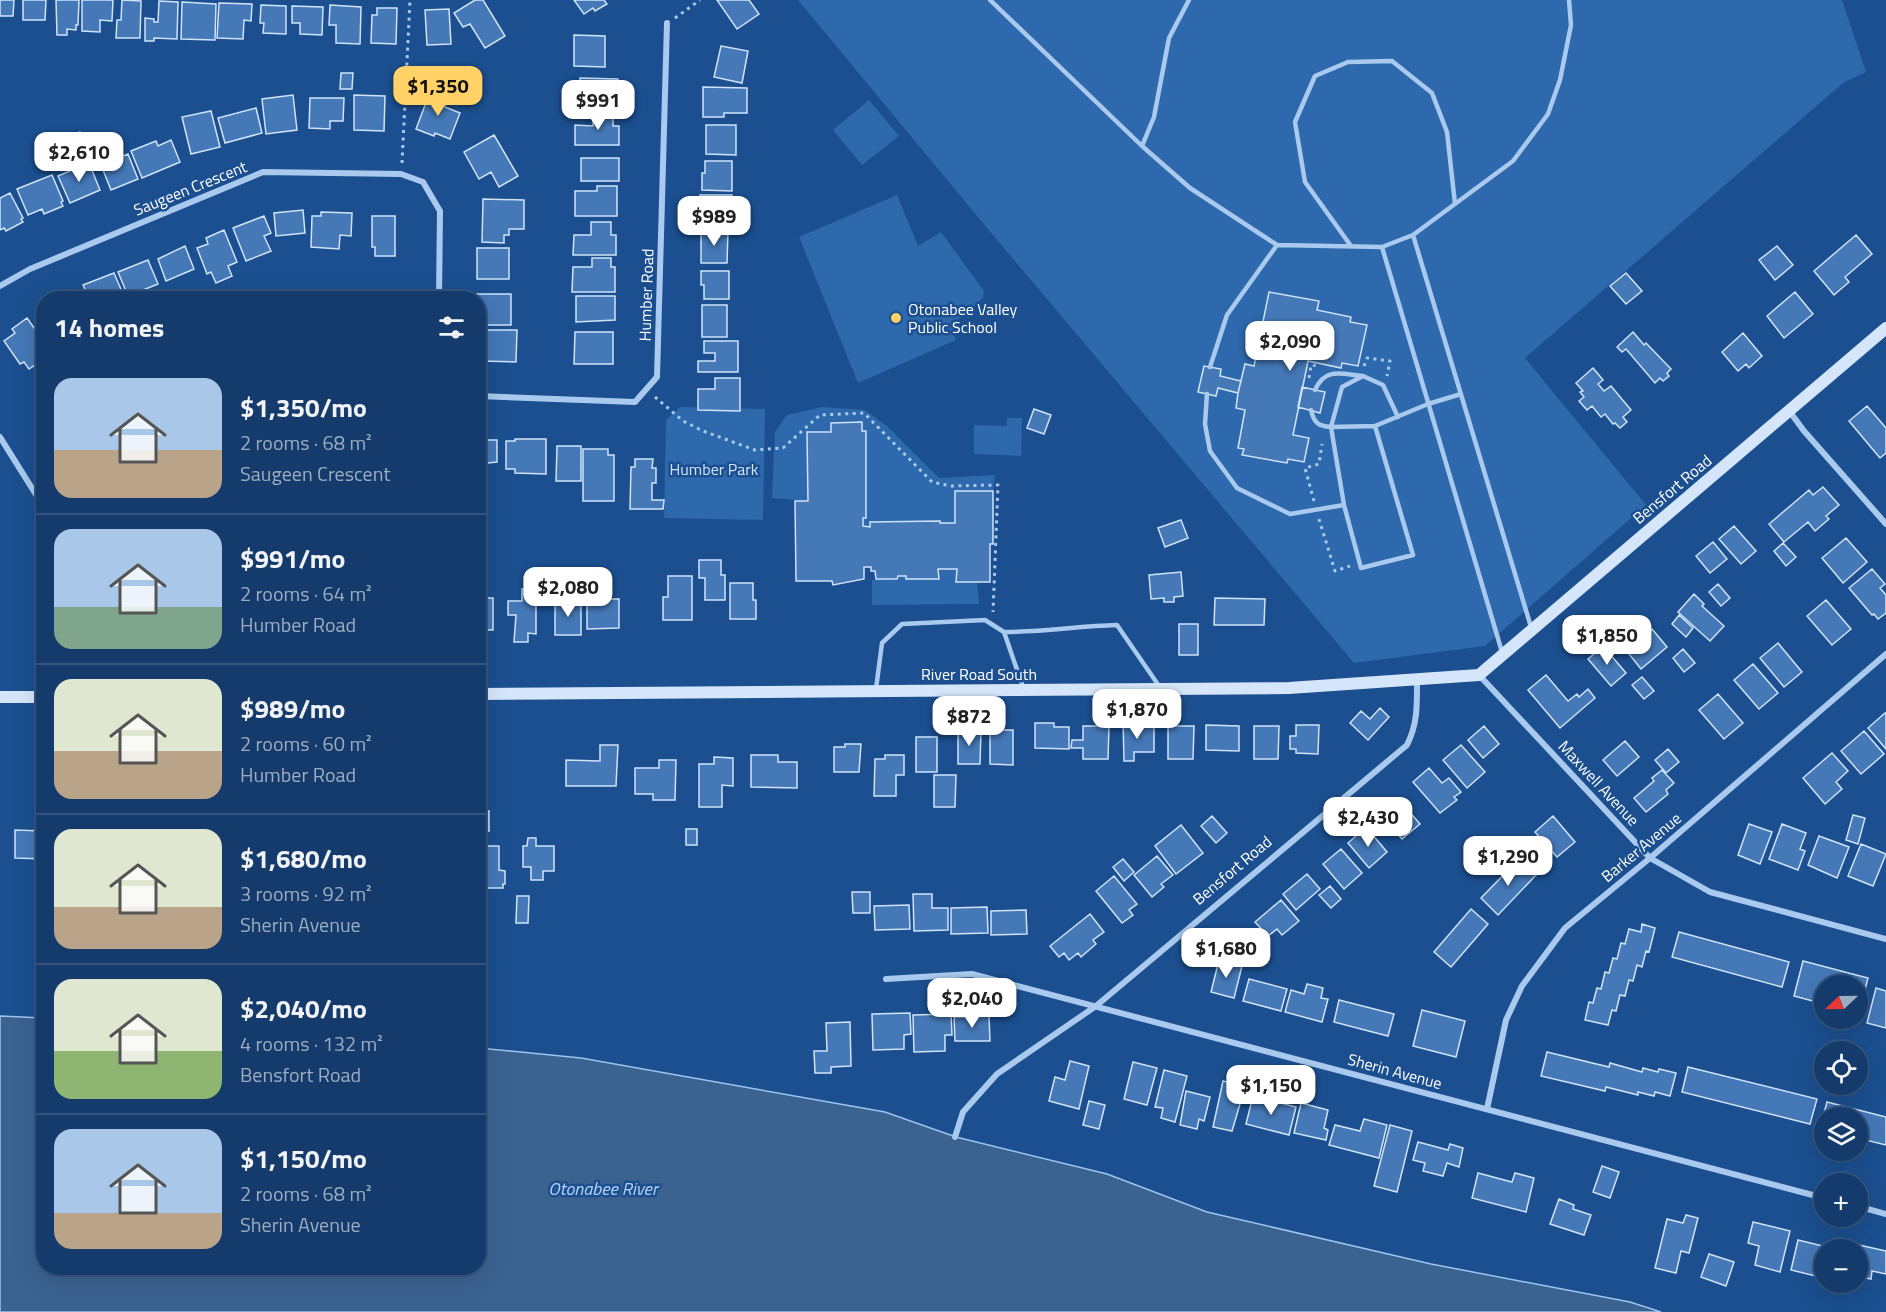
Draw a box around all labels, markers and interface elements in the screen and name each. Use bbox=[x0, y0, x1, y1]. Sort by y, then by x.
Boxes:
pin: $1,350 bbox=[389, 66, 487, 117]
text: $1,350 bbox=[407, 70, 469, 101]
pin: $991 bbox=[562, 80, 634, 131]
text: $991 bbox=[576, 84, 620, 115]
pin: $2,610 bbox=[30, 132, 128, 183]
text: $2,610 bbox=[48, 136, 110, 167]
street label: Saugeen Crescent bbox=[130, 154, 251, 222]
pin: $989 bbox=[678, 196, 750, 247]
text: $989 bbox=[692, 200, 736, 231]
street label: Humber Road bbox=[632, 248, 660, 342]
place label: Otonabee Valley Public School bbox=[908, 297, 1018, 339]
text: 14 homes bbox=[54, 308, 164, 347]
icon: filters bbox=[435, 311, 468, 344]
marker: Otonabee Valley Public School bbox=[889, 311, 903, 325]
pin: $2,090 bbox=[1241, 321, 1339, 372]
text: $2,090 bbox=[1259, 325, 1321, 356]
text: $1,350/mo bbox=[240, 388, 367, 427]
icon: home bbox=[102, 402, 174, 474]
text: 2 rooms · 68 m² bbox=[240, 427, 372, 458]
street label: Bensfort Road bbox=[1627, 449, 1717, 529]
park label: Humber Park bbox=[670, 457, 759, 481]
text: Saugeen Crescent bbox=[240, 458, 390, 489]
text: $991/mo bbox=[240, 539, 345, 578]
icon: home bbox=[102, 553, 174, 625]
pin: $2,080 bbox=[519, 567, 617, 618]
text: $2,080 bbox=[537, 571, 599, 602]
text: 2 rooms · 64 m² bbox=[240, 578, 372, 609]
text: Humber Road bbox=[240, 609, 356, 640]
pin: $1,850 bbox=[1558, 615, 1656, 666]
text: $1,850 bbox=[1576, 619, 1638, 650]
street label: River Road South bbox=[921, 662, 1037, 686]
text: $989/mo bbox=[240, 689, 345, 728]
pin: $1,870 bbox=[1088, 689, 1186, 740]
text: $1,870 bbox=[1106, 693, 1168, 724]
pin: $872 bbox=[933, 696, 1005, 747]
text: $872 bbox=[947, 700, 991, 731]
icon: home bbox=[102, 703, 174, 775]
text: 2 rooms · 60 m² bbox=[240, 728, 372, 759]
street label: Maxwell Avenue bbox=[1553, 735, 1645, 831]
text: Humber Road bbox=[240, 759, 356, 790]
pin: $2,430 bbox=[1319, 797, 1417, 848]
text: $2,430 bbox=[1337, 801, 1399, 832]
street label: Barker Avenue bbox=[1596, 806, 1686, 888]
street label: Bensfort Road bbox=[1187, 830, 1277, 910]
pin: $1,290 bbox=[1459, 836, 1557, 887]
text: $1,680/mo bbox=[240, 839, 367, 878]
text: $1,290 bbox=[1477, 840, 1539, 871]
icon: home bbox=[102, 853, 174, 925]
text: 3 rooms · 92 m² bbox=[240, 878, 372, 909]
text: Sherin Avenue bbox=[240, 909, 361, 940]
pin: $1,680 bbox=[1177, 928, 1275, 979]
text: $1,680 bbox=[1195, 932, 1257, 963]
north arrow bbox=[1814, 975, 1868, 1029]
map controls bbox=[1814, 975, 1868, 1293]
pin: $2,040 bbox=[923, 978, 1021, 1029]
text: $2,040 bbox=[941, 982, 1003, 1013]
text: $2,040/mo bbox=[240, 989, 367, 1028]
icon: home bbox=[102, 1003, 174, 1075]
text: 4 rooms · 132 m² bbox=[240, 1028, 383, 1059]
button: locate bbox=[1814, 1041, 1868, 1095]
street label: Sherin Avenue bbox=[1345, 1047, 1445, 1095]
text: Bensfort Road bbox=[240, 1059, 361, 1090]
pin: $1,150 bbox=[1222, 1065, 1320, 1116]
text: $1,150 bbox=[1240, 1069, 1302, 1100]
button: layers bbox=[1814, 1107, 1868, 1161]
text: $1,150/mo bbox=[240, 1139, 367, 1178]
icon: home bbox=[102, 1153, 174, 1225]
button: + bbox=[1814, 1173, 1868, 1227]
water label: Otonabee River bbox=[548, 1175, 660, 1202]
text: 2 rooms · 68 m² bbox=[240, 1178, 372, 1209]
text: Sherin Avenue bbox=[240, 1209, 361, 1240]
button: − bbox=[1814, 1239, 1868, 1293]

